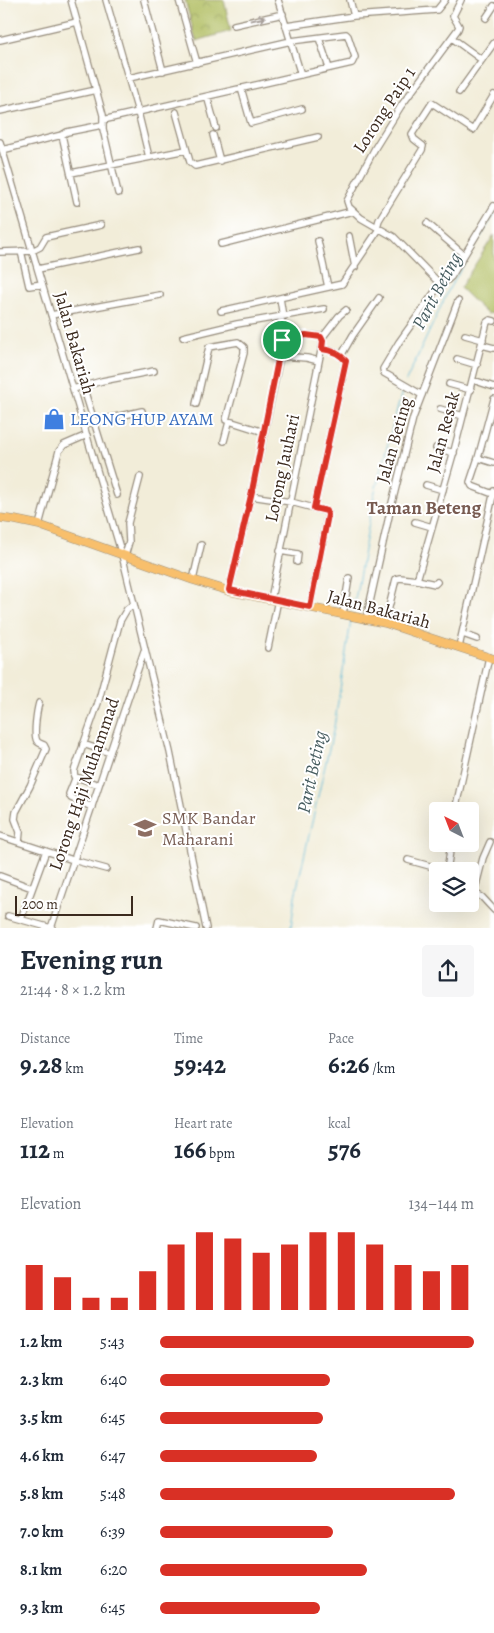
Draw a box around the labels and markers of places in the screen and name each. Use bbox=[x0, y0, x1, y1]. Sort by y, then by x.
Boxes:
pin bbox=[261, 319, 303, 361]
shop icon: LEONG HUP AYAM bbox=[41, 406, 67, 432]
place label: LEONG HUP AYAM bbox=[70, 407, 214, 431]
place label: SMK Bandar Maharani bbox=[162, 806, 256, 851]
school or university icon: SMK Bandar Maharani bbox=[132, 815, 158, 841]

